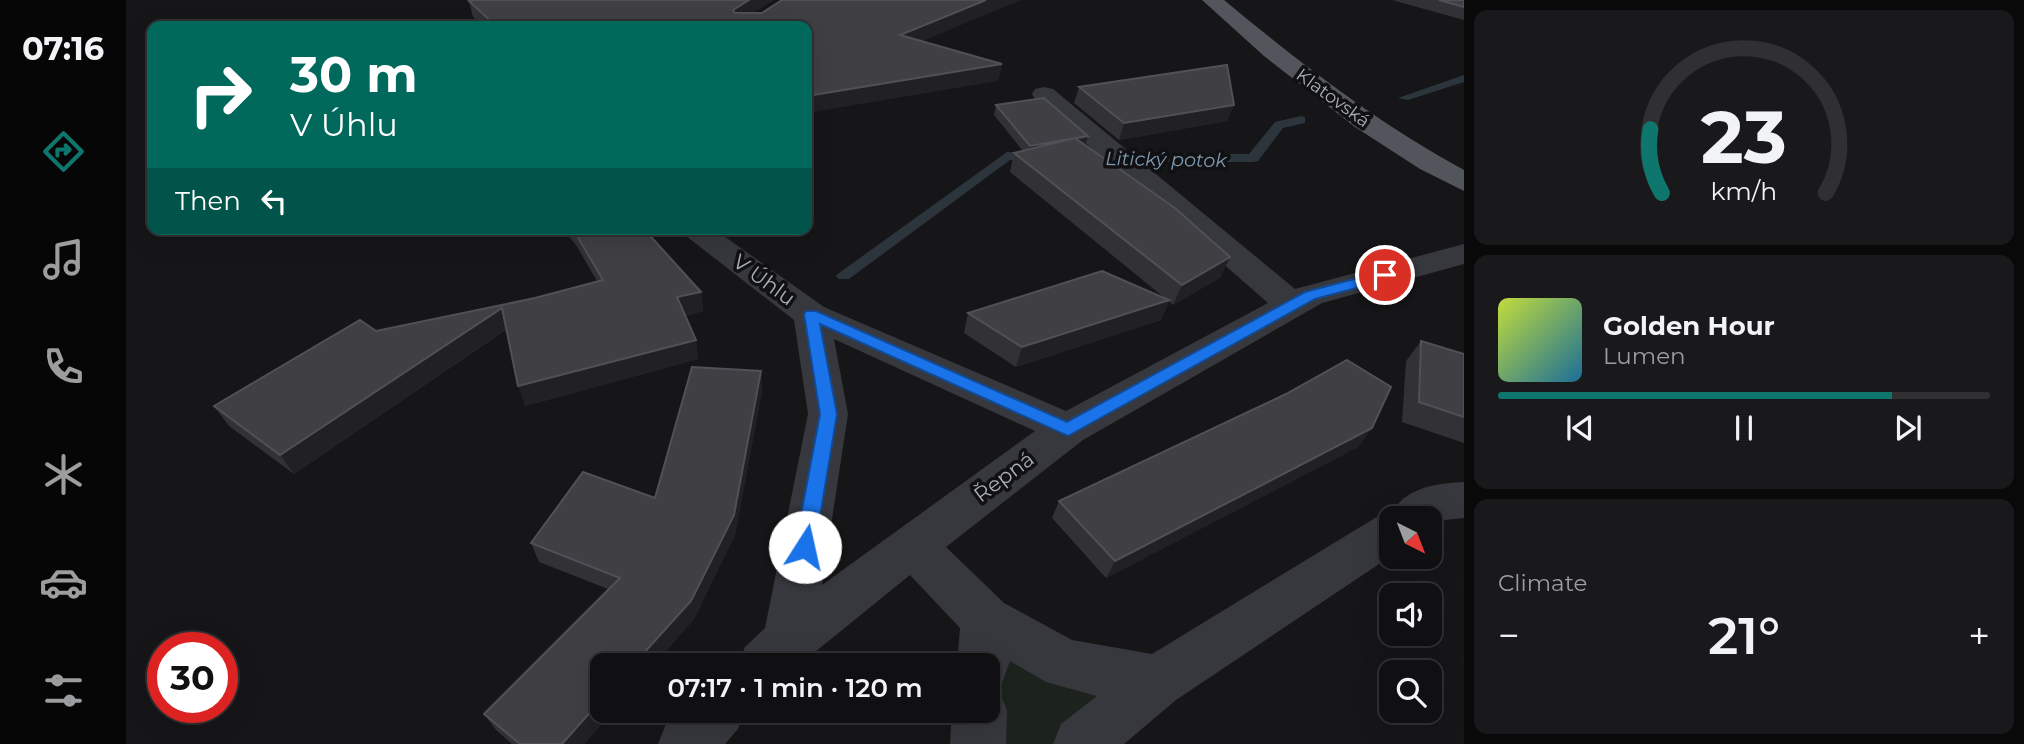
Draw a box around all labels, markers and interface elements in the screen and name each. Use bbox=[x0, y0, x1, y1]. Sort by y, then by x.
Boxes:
text: 07:16 bbox=[22, 29, 104, 68]
text: 30 m bbox=[290, 45, 418, 104]
icon: right bbox=[175, 49, 266, 140]
street label: Klatovská bbox=[1292, 64, 1374, 132]
text: 23 bbox=[1701, 94, 1787, 182]
text: V Úhlu bbox=[290, 105, 398, 144]
icon: directions bbox=[39, 127, 88, 176]
water label: Litický potok bbox=[1105, 147, 1227, 172]
text: km/h bbox=[1711, 176, 1777, 206]
icon: left bbox=[255, 182, 293, 220]
text: Then bbox=[175, 185, 241, 217]
icon: music bbox=[39, 235, 88, 284]
pin bbox=[1355, 245, 1415, 305]
street label: V Úhlu bbox=[728, 249, 800, 311]
icon: arrive bbox=[1366, 256, 1404, 294]
text: Golden Hour bbox=[1603, 310, 1775, 342]
icon: phone bbox=[39, 342, 88, 391]
text: Lumen bbox=[1603, 342, 1686, 370]
icon: previous bbox=[1561, 409, 1599, 447]
icon: pause bbox=[1725, 409, 1763, 447]
icon: next bbox=[1889, 409, 1927, 447]
street label: Řepná bbox=[969, 446, 1039, 507]
icon: climate bbox=[39, 450, 88, 499]
north arrow bbox=[1379, 506, 1442, 569]
map controls bbox=[1379, 506, 1442, 723]
position arrow bbox=[768, 510, 842, 584]
icon: car bbox=[39, 558, 88, 607]
text: Climate bbox=[1498, 569, 1587, 597]
button: sound bbox=[1379, 583, 1442, 646]
text: 21° bbox=[1708, 604, 1780, 667]
text: − bbox=[1498, 612, 1520, 659]
text: + bbox=[1968, 612, 1990, 659]
speed limit sign: 30 bbox=[147, 632, 238, 723]
button: search bbox=[1379, 660, 1442, 723]
icon: filters bbox=[39, 666, 88, 715]
text: 07:17 · 1 min · 120 m bbox=[667, 672, 923, 704]

